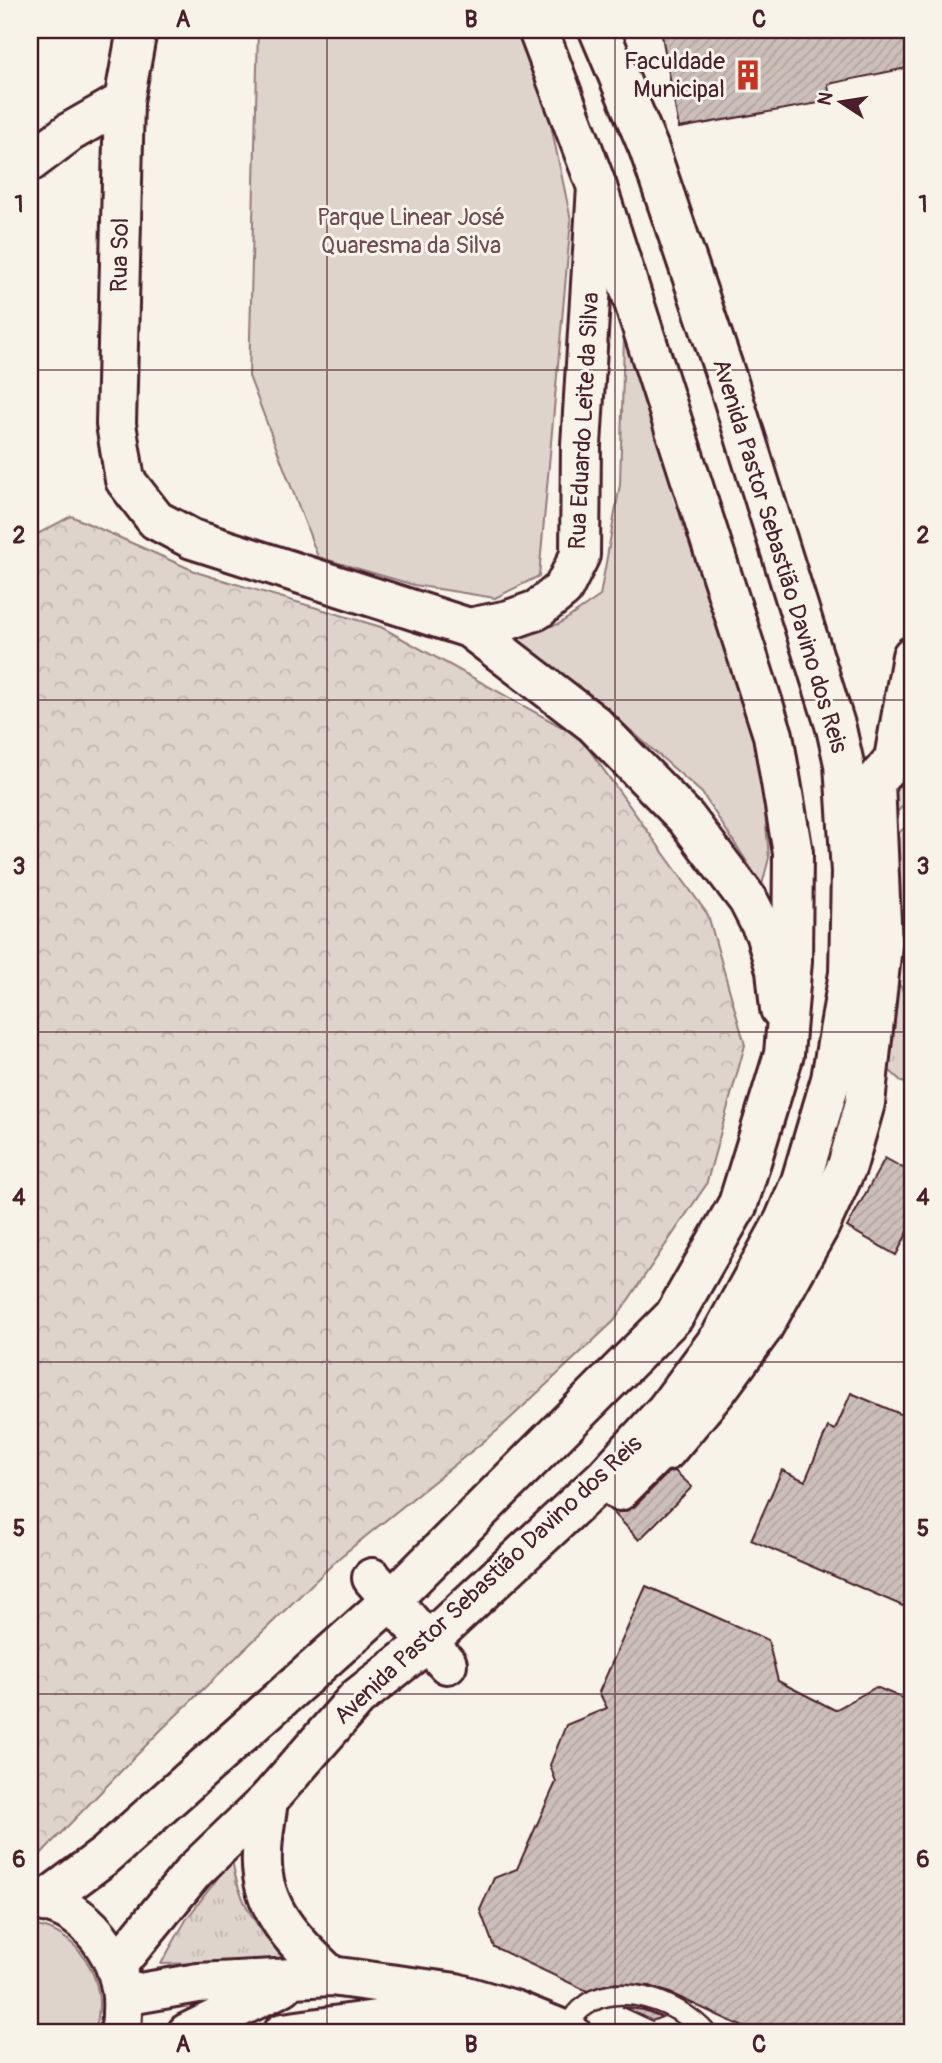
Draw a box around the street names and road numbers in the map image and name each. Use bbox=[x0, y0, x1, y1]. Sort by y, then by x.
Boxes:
street label: Rua Sol bbox=[105, 217, 135, 293]
street label: Rua Eduardo Leite da Silva bbox=[563, 292, 605, 550]
street label: Avenida Pastor Sebastião Davino dos Reis bbox=[706, 355, 854, 757]
street label: Avenida Pastor Sebastião Davino dos Reis bbox=[328, 1429, 648, 1731]

